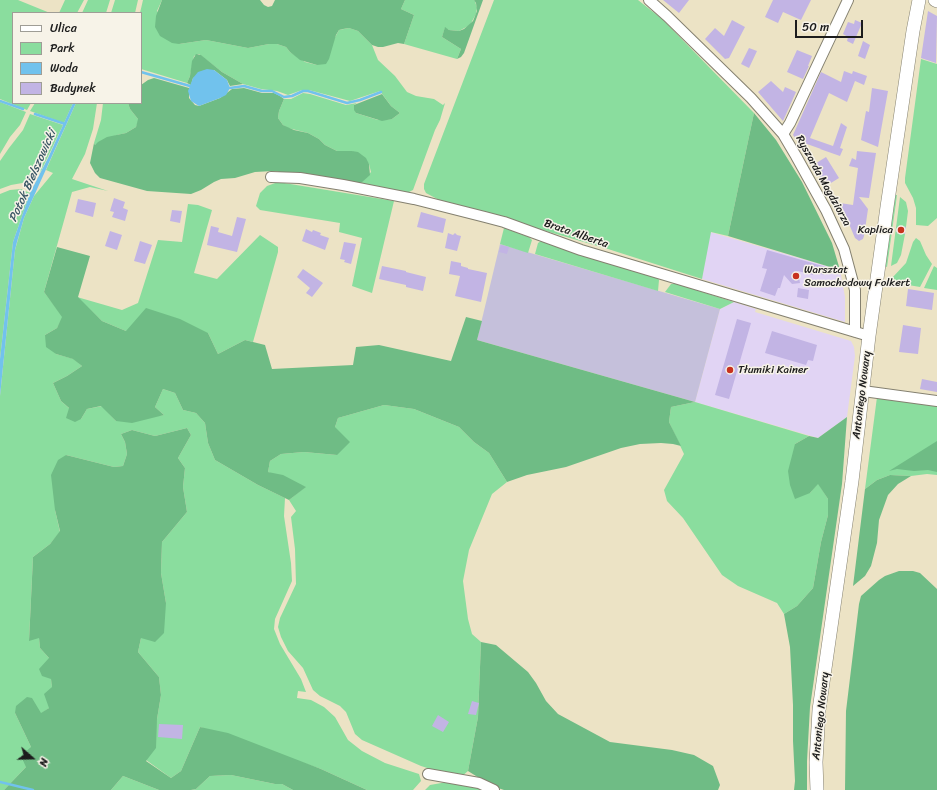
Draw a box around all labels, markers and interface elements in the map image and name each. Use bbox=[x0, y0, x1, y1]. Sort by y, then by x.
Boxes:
legend bbox=[12, 12, 142, 104]
scale bar bbox=[797, 12, 865, 38]
text: 50 m bbox=[802, 16, 829, 38]
text: Ulica bbox=[50, 17, 77, 39]
text: Park bbox=[50, 37, 75, 59]
text: Woda bbox=[50, 57, 78, 79]
text: Budynek bbox=[50, 77, 96, 99]
water label: Potok Bielszowicki bbox=[6, 128, 60, 224]
street label: Ryszarda Magdziorza bbox=[793, 133, 853, 229]
street label: Brata Alberta bbox=[542, 217, 610, 251]
place label: Kaplica bbox=[858, 223, 893, 237]
marker: Kaplica bbox=[896, 225, 906, 235]
place label: Warsztat Samochodowy Folkert bbox=[804, 263, 910, 289]
marker: Warsztat Samochodowy Folkert bbox=[791, 271, 801, 281]
street label: Antoniego Nowary bbox=[850, 350, 874, 440]
place label: Tłumiki Kainer bbox=[738, 363, 808, 377]
marker: Tłumiki Kainer bbox=[725, 365, 735, 375]
street label: Antoniego Nowary bbox=[810, 671, 832, 761]
north arrow bbox=[12, 738, 52, 778]
text: N bbox=[34, 755, 54, 769]

